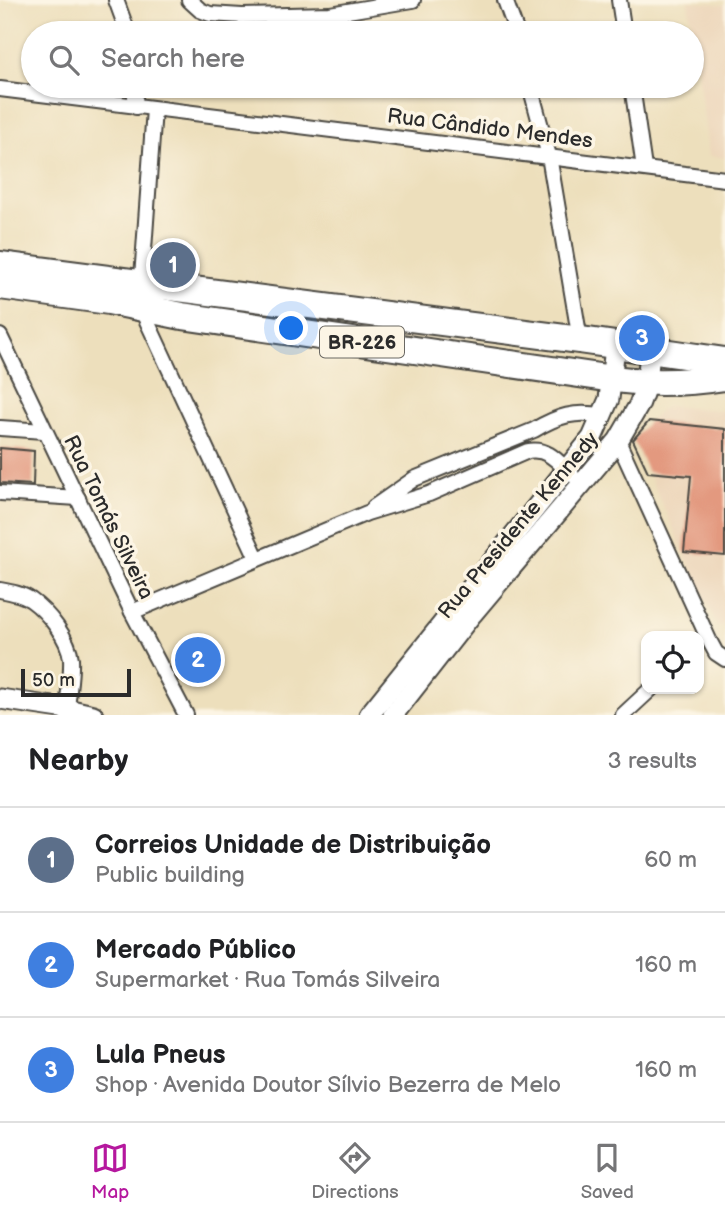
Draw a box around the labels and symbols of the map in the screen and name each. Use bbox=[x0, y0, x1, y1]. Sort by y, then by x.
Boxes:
street label: Rua Cândido Mendes bbox=[386, 103, 594, 154]
pin: 1 bbox=[150, 239, 196, 291]
your location bbox=[274, 311, 308, 345]
pin: 3 bbox=[619, 312, 665, 364]
road number: BR-226 bbox=[320, 326, 404, 358]
street label: Rua Presidente Kennedy bbox=[433, 427, 604, 624]
street label: Rua Tomás Silveira bbox=[58, 431, 159, 603]
pin: 2 bbox=[175, 634, 221, 686]
scale bar bbox=[21, 666, 131, 698]

